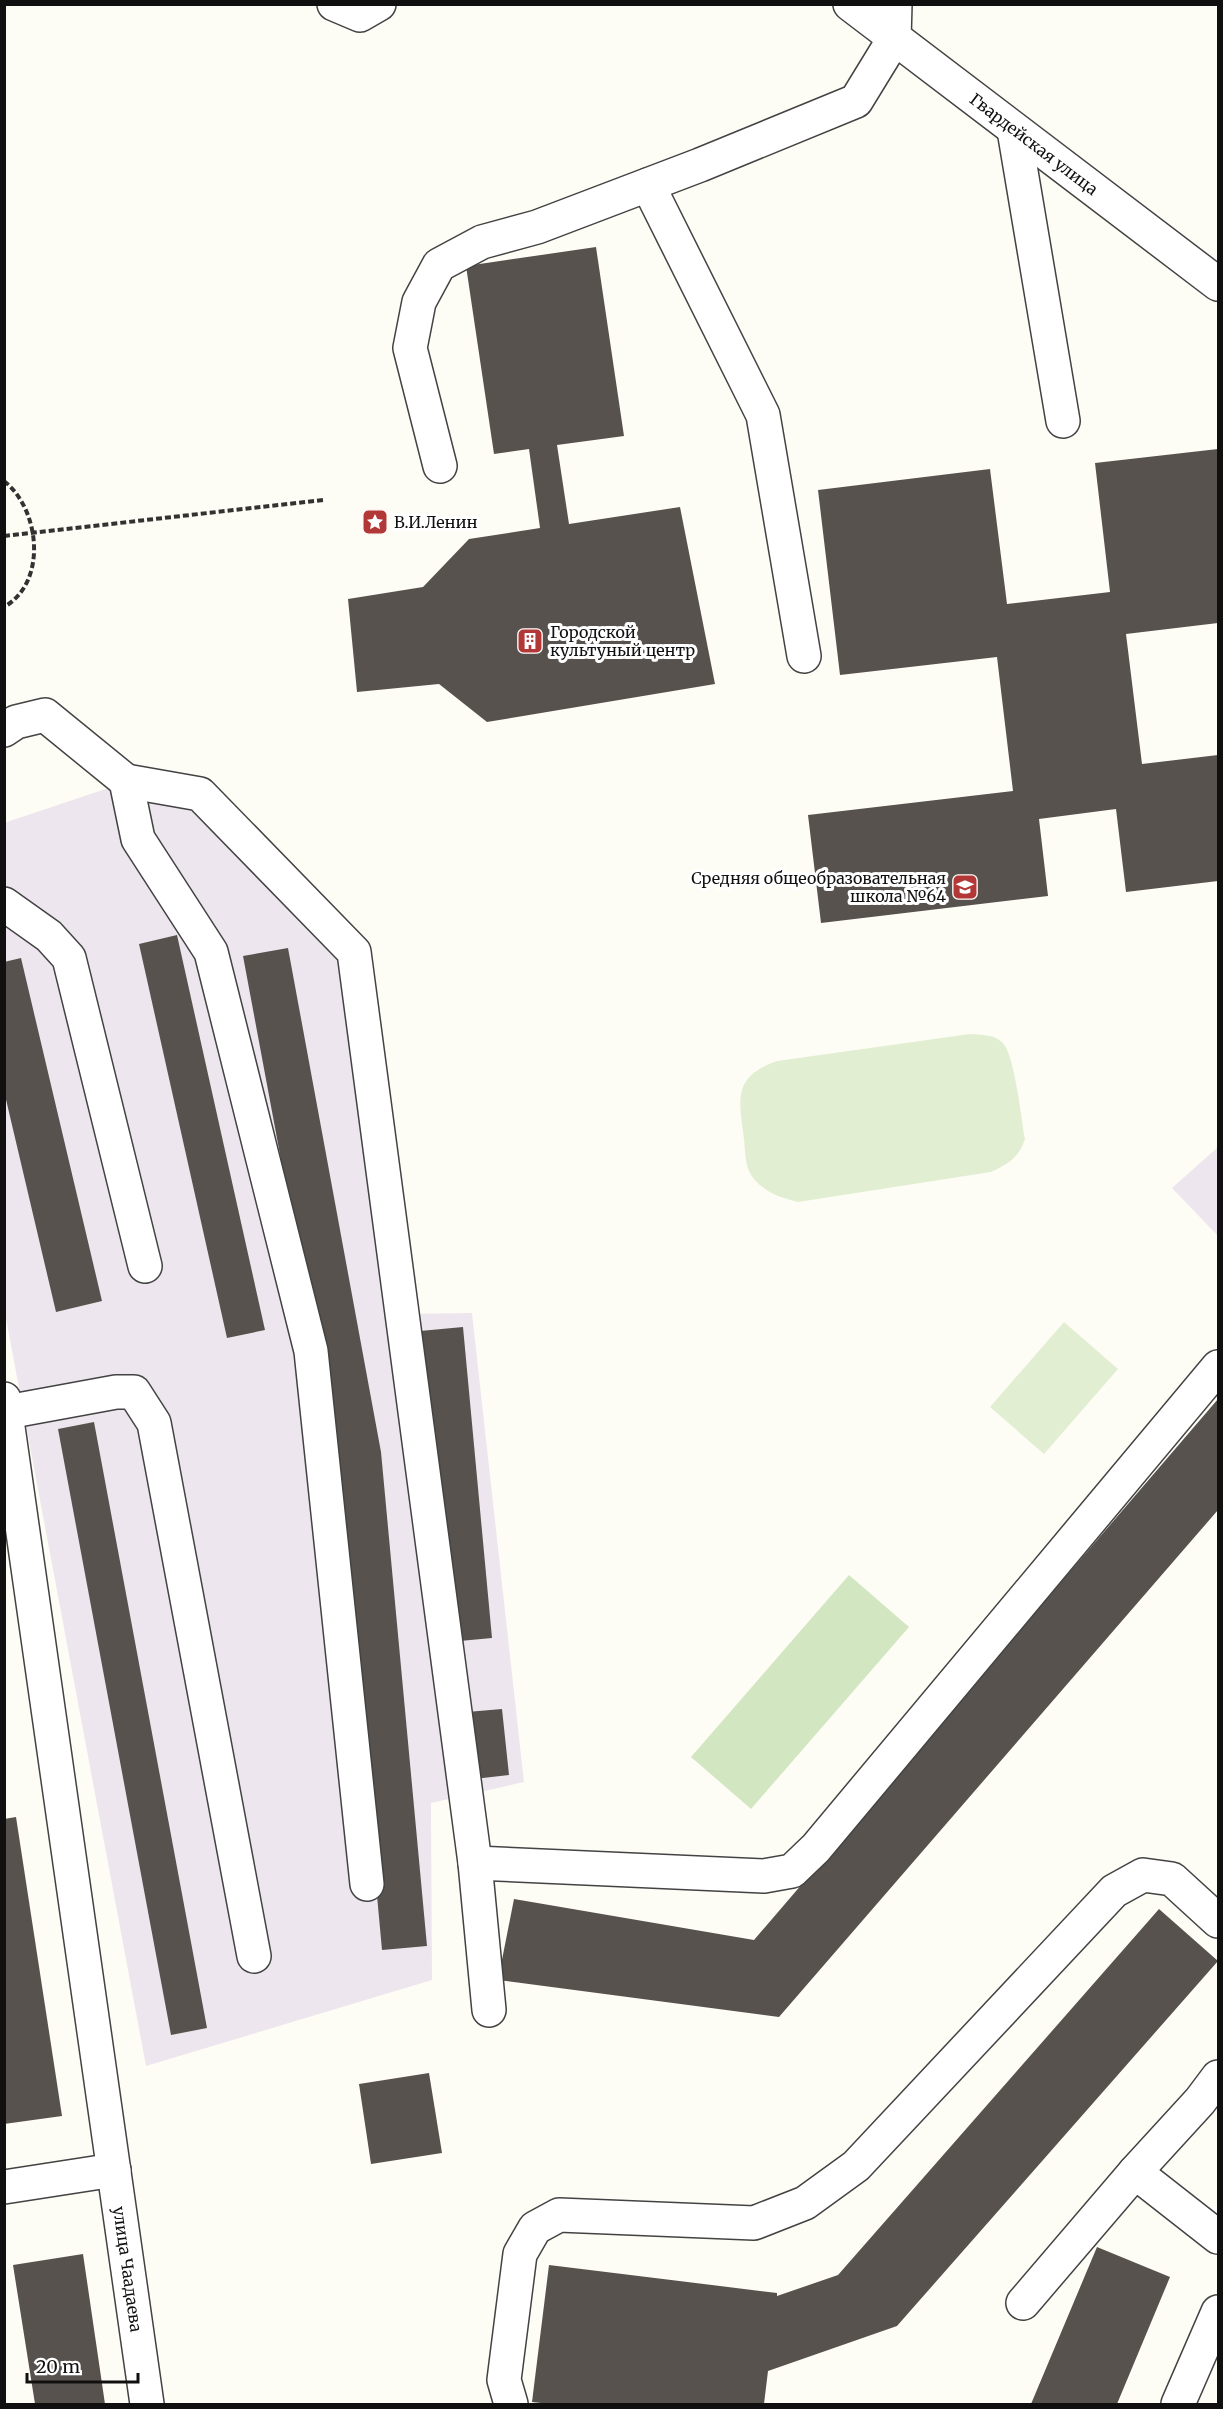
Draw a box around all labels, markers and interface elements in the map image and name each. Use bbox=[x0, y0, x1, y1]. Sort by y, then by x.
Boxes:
street label: Гвардейская улица bbox=[966, 89, 1102, 199]
place icon: В.И.Ленин bbox=[360, 507, 390, 537]
place label: В.И.Ленин bbox=[394, 512, 478, 532]
place label: Городской культуный центр bbox=[550, 622, 695, 660]
building icon: Городской культуный центр bbox=[515, 626, 545, 656]
place label: Средняя общеобразовательная школа №64 bbox=[691, 868, 946, 906]
school or university icon: Средняя общеобразовательная школа №64 bbox=[950, 872, 980, 902]
street label: улица Чаадаева bbox=[109, 2205, 147, 2334]
scale bar bbox=[27, 2346, 138, 2384]
text: 20 m bbox=[36, 2355, 80, 2378]

